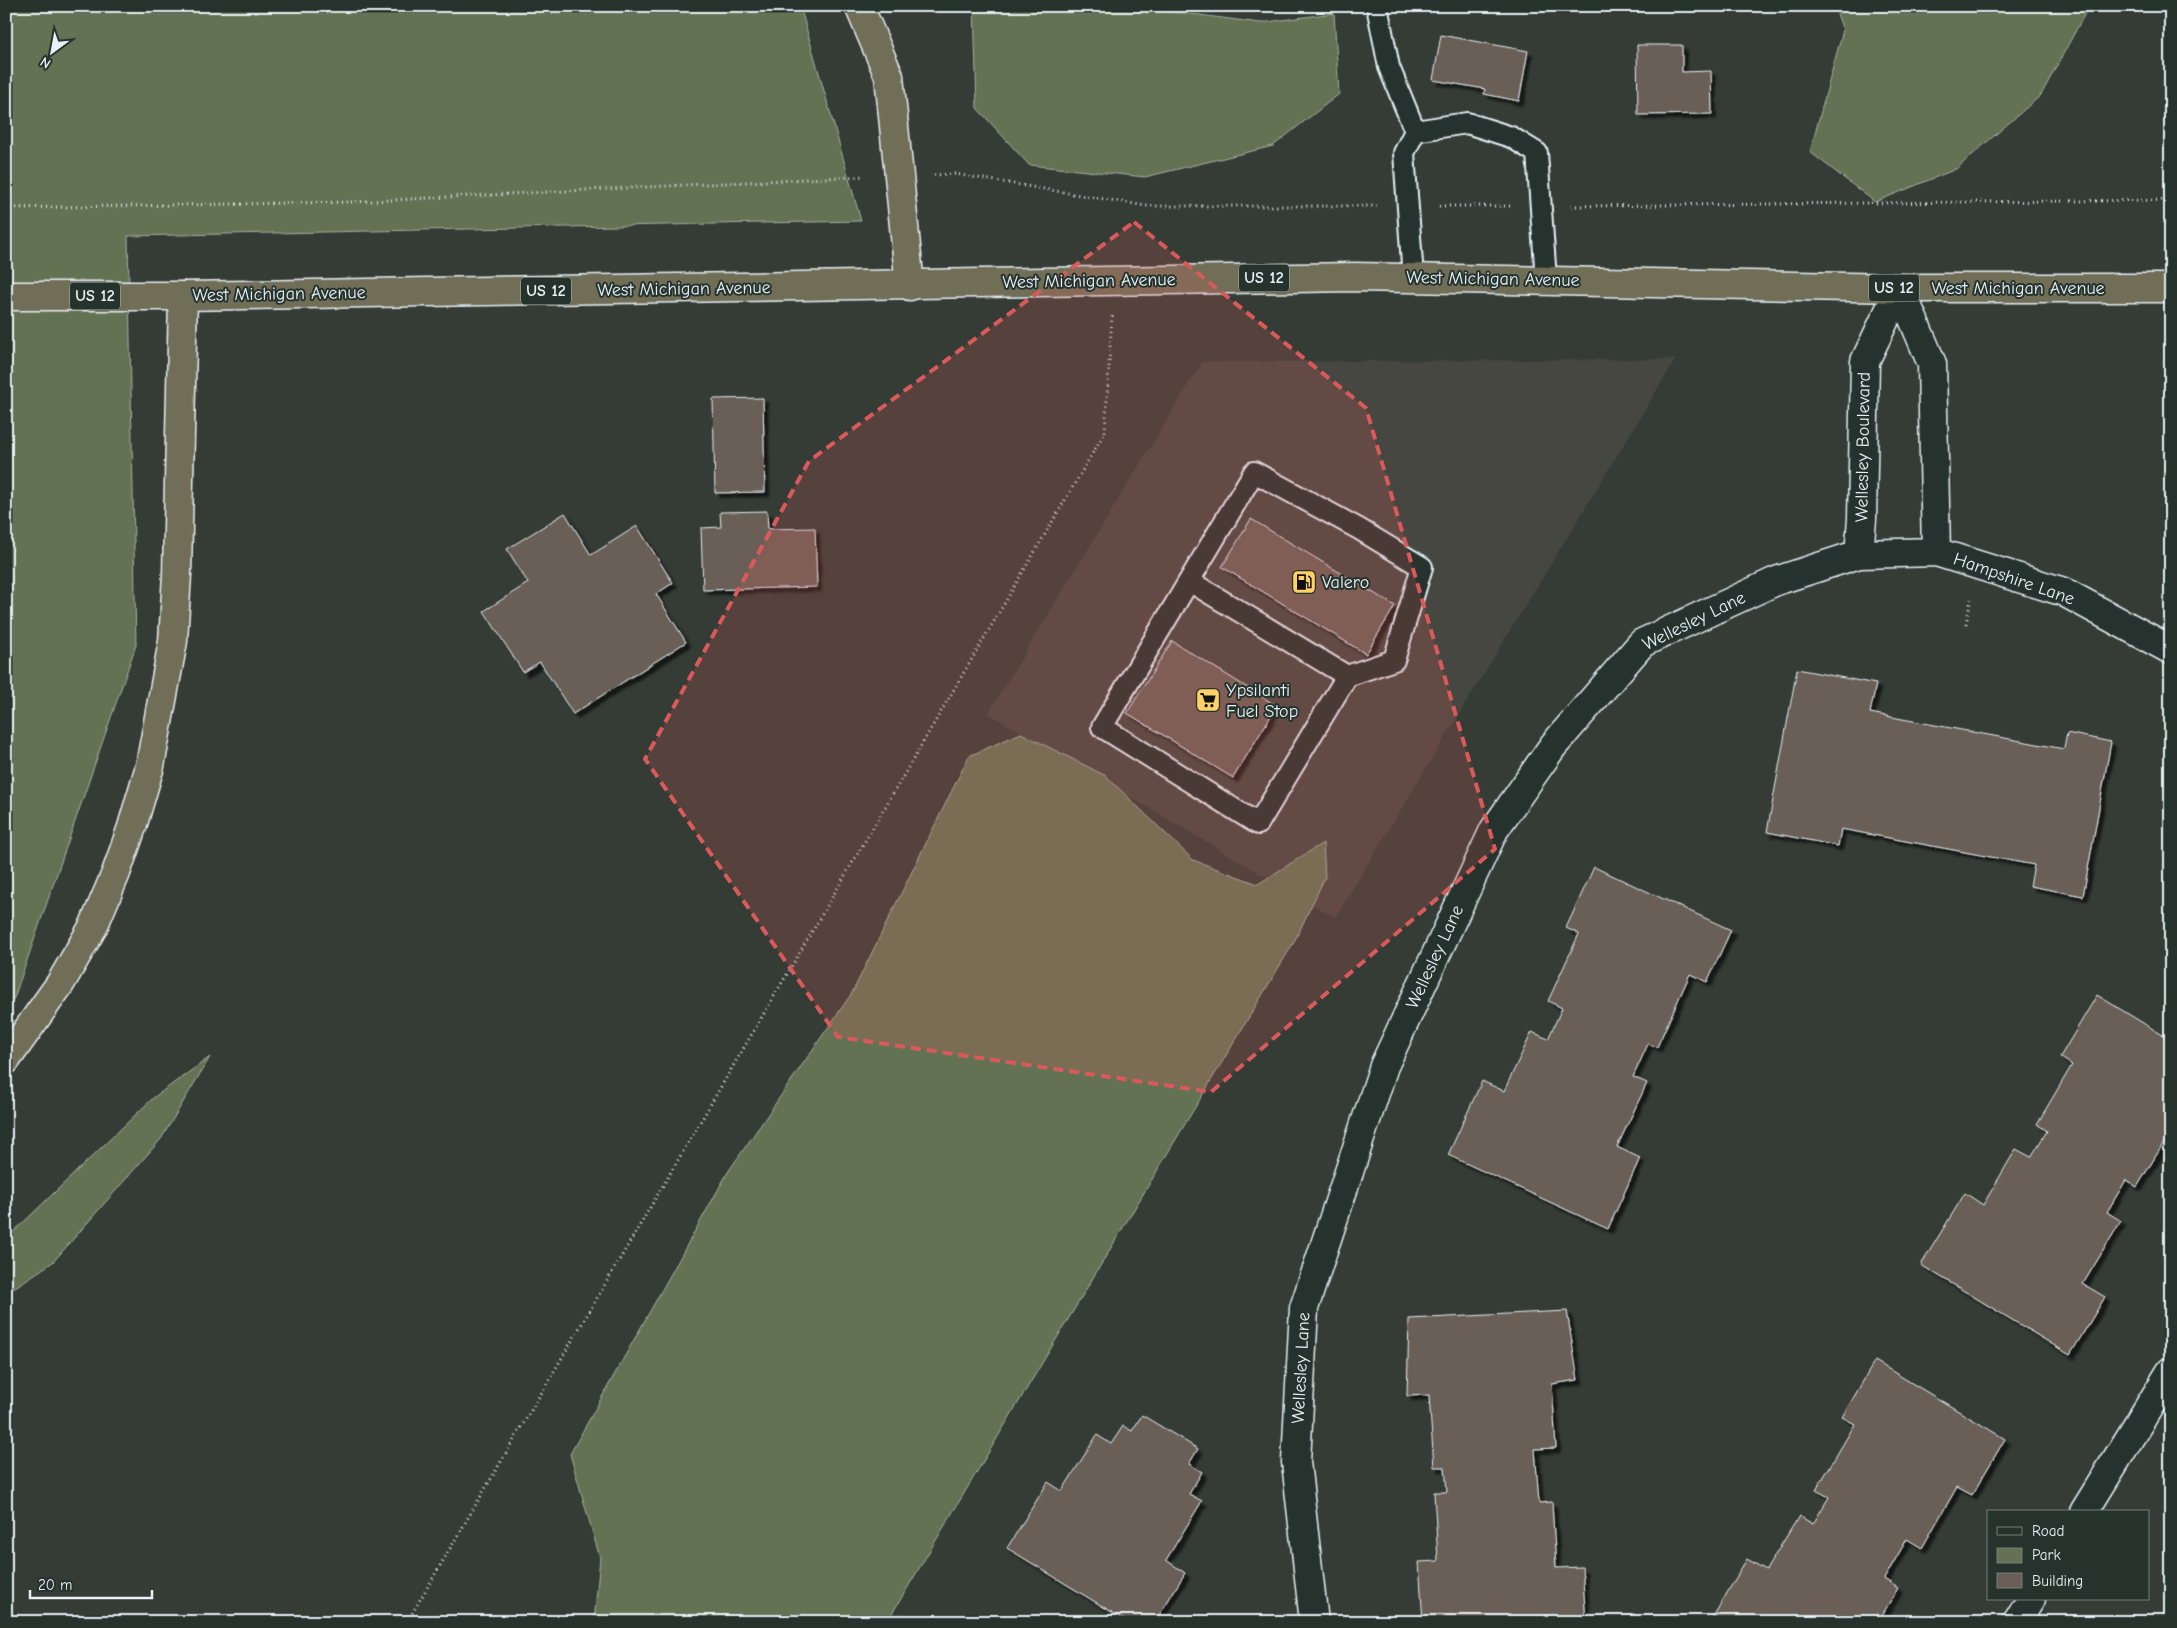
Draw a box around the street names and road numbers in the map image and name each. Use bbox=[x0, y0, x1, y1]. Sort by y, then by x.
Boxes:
road number: US 12 bbox=[1239, 264, 1289, 292]
street label: West Michigan Avenue bbox=[1406, 267, 1580, 291]
street label: West Michigan Avenue bbox=[1002, 269, 1176, 293]
road number: US 12 bbox=[1869, 274, 1919, 302]
street label: West Michigan Avenue bbox=[597, 277, 771, 301]
road number: US 12 bbox=[521, 278, 571, 304]
street label: West Michigan Avenue bbox=[1931, 278, 2105, 299]
road number: US 12 bbox=[70, 282, 120, 310]
street label: West Michigan Avenue bbox=[192, 282, 366, 306]
street label: Wellesley Boulevard bbox=[1851, 372, 1875, 522]
street label: Hampshire Lane bbox=[1951, 548, 2077, 610]
street label: Wellesley Lane bbox=[1639, 587, 1749, 655]
street label: Wellesley Lane bbox=[1402, 902, 1468, 1012]
street label: Wellesley Lane bbox=[1288, 1312, 1314, 1424]

